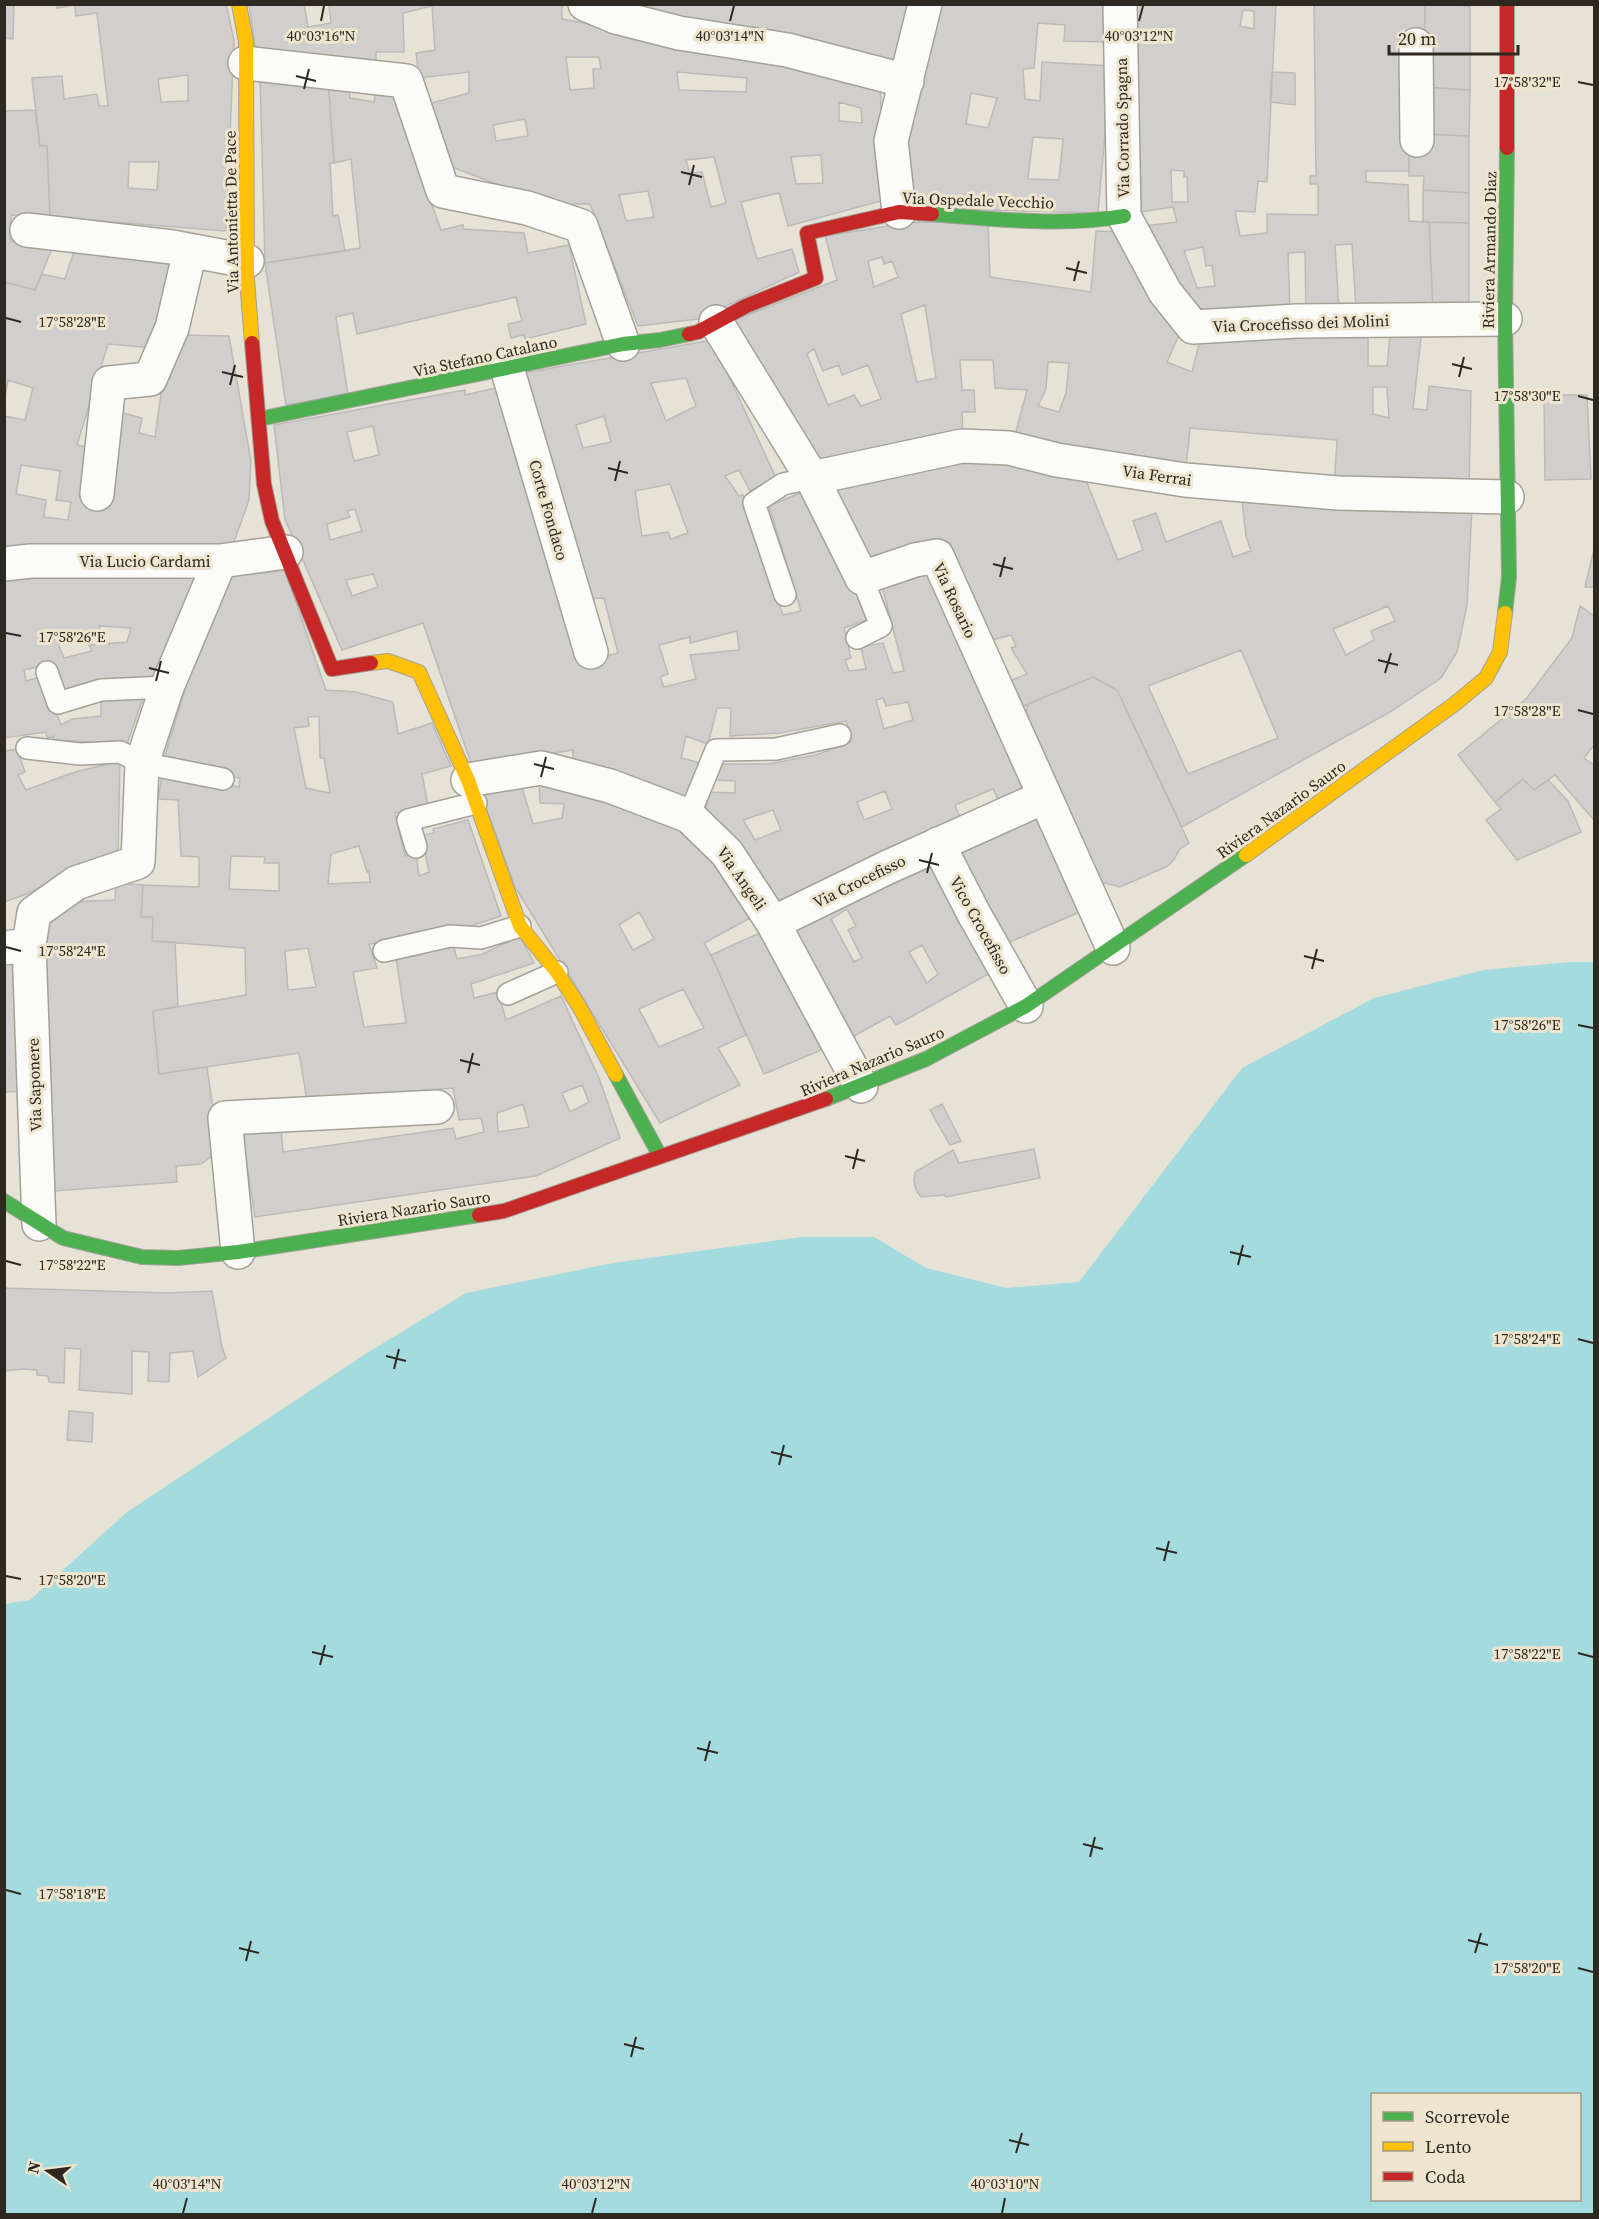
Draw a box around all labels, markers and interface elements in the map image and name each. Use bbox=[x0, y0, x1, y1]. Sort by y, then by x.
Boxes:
scale bar bbox=[1389, 18, 1518, 56]
text: 40°03'16"N bbox=[286, 25, 356, 46]
text: 40°03'14"N bbox=[695, 25, 765, 46]
text: 40°03'12"N bbox=[1104, 25, 1174, 46]
text: 20 m bbox=[1398, 26, 1436, 51]
street label: Via Corrado Spagna bbox=[1110, 57, 1134, 198]
text: 17°58'32"E bbox=[1493, 71, 1561, 92]
street label: Via Antonietta De Pace bbox=[219, 130, 243, 294]
street label: Riviera Armando Diaz bbox=[1477, 171, 1501, 329]
street label: Via Ospedale Vecchio bbox=[902, 186, 1055, 214]
street label: Via Crocefisso dei Molini bbox=[1212, 309, 1390, 337]
text: 17°58'28"E bbox=[38, 311, 106, 332]
street label: Via Stefano Catalano bbox=[411, 330, 559, 382]
text: 17°58'30"E bbox=[1493, 385, 1561, 406]
street label: Corte Fondaco bbox=[524, 457, 574, 563]
street label: Via Ferrai bbox=[1121, 459, 1193, 491]
street label: Via Lucio Cardami bbox=[79, 550, 211, 572]
street label: Via Rosario bbox=[928, 559, 982, 642]
text: 17°58'26"E bbox=[38, 626, 106, 647]
text: 17°58'28"E bbox=[1493, 700, 1561, 721]
street label: Riviera Nazario Sauro bbox=[1212, 755, 1350, 863]
street label: Via Angeli bbox=[712, 842, 772, 914]
street label: Via Crocefisso bbox=[809, 849, 909, 913]
street label: Vico Crocefisso bbox=[945, 872, 1017, 978]
text: 17°58'24"E bbox=[38, 940, 106, 961]
text: 17°58'26"E bbox=[1493, 1014, 1561, 1035]
street label: Riviera Nazario Sauro bbox=[797, 1021, 948, 1101]
street label: Via Saponere bbox=[21, 1038, 47, 1132]
street label: Riviera Nazario Sauro bbox=[336, 1185, 492, 1231]
text: 17°58'22"E bbox=[38, 1254, 106, 1275]
text: 17°58'24"E bbox=[1493, 1328, 1561, 1349]
text: 17°58'20"E bbox=[38, 1569, 106, 1590]
text: 17°58'22"E bbox=[1493, 1643, 1561, 1664]
text: 17°58'18"E bbox=[38, 1883, 106, 1904]
text: 17°58'20"E bbox=[1493, 1957, 1561, 1978]
legend bbox=[1371, 2093, 1581, 2201]
text: Scorrevole bbox=[1425, 2104, 1510, 2129]
text: Lento bbox=[1425, 2134, 1472, 2159]
north arrow bbox=[18, 2141, 78, 2201]
text: N bbox=[21, 2159, 46, 2176]
text: Coda bbox=[1425, 2164, 1466, 2189]
text: 40°03'14"N bbox=[152, 2173, 222, 2194]
text: 40°03'12"N bbox=[561, 2173, 631, 2194]
text: 40°03'10"N bbox=[970, 2173, 1040, 2194]

